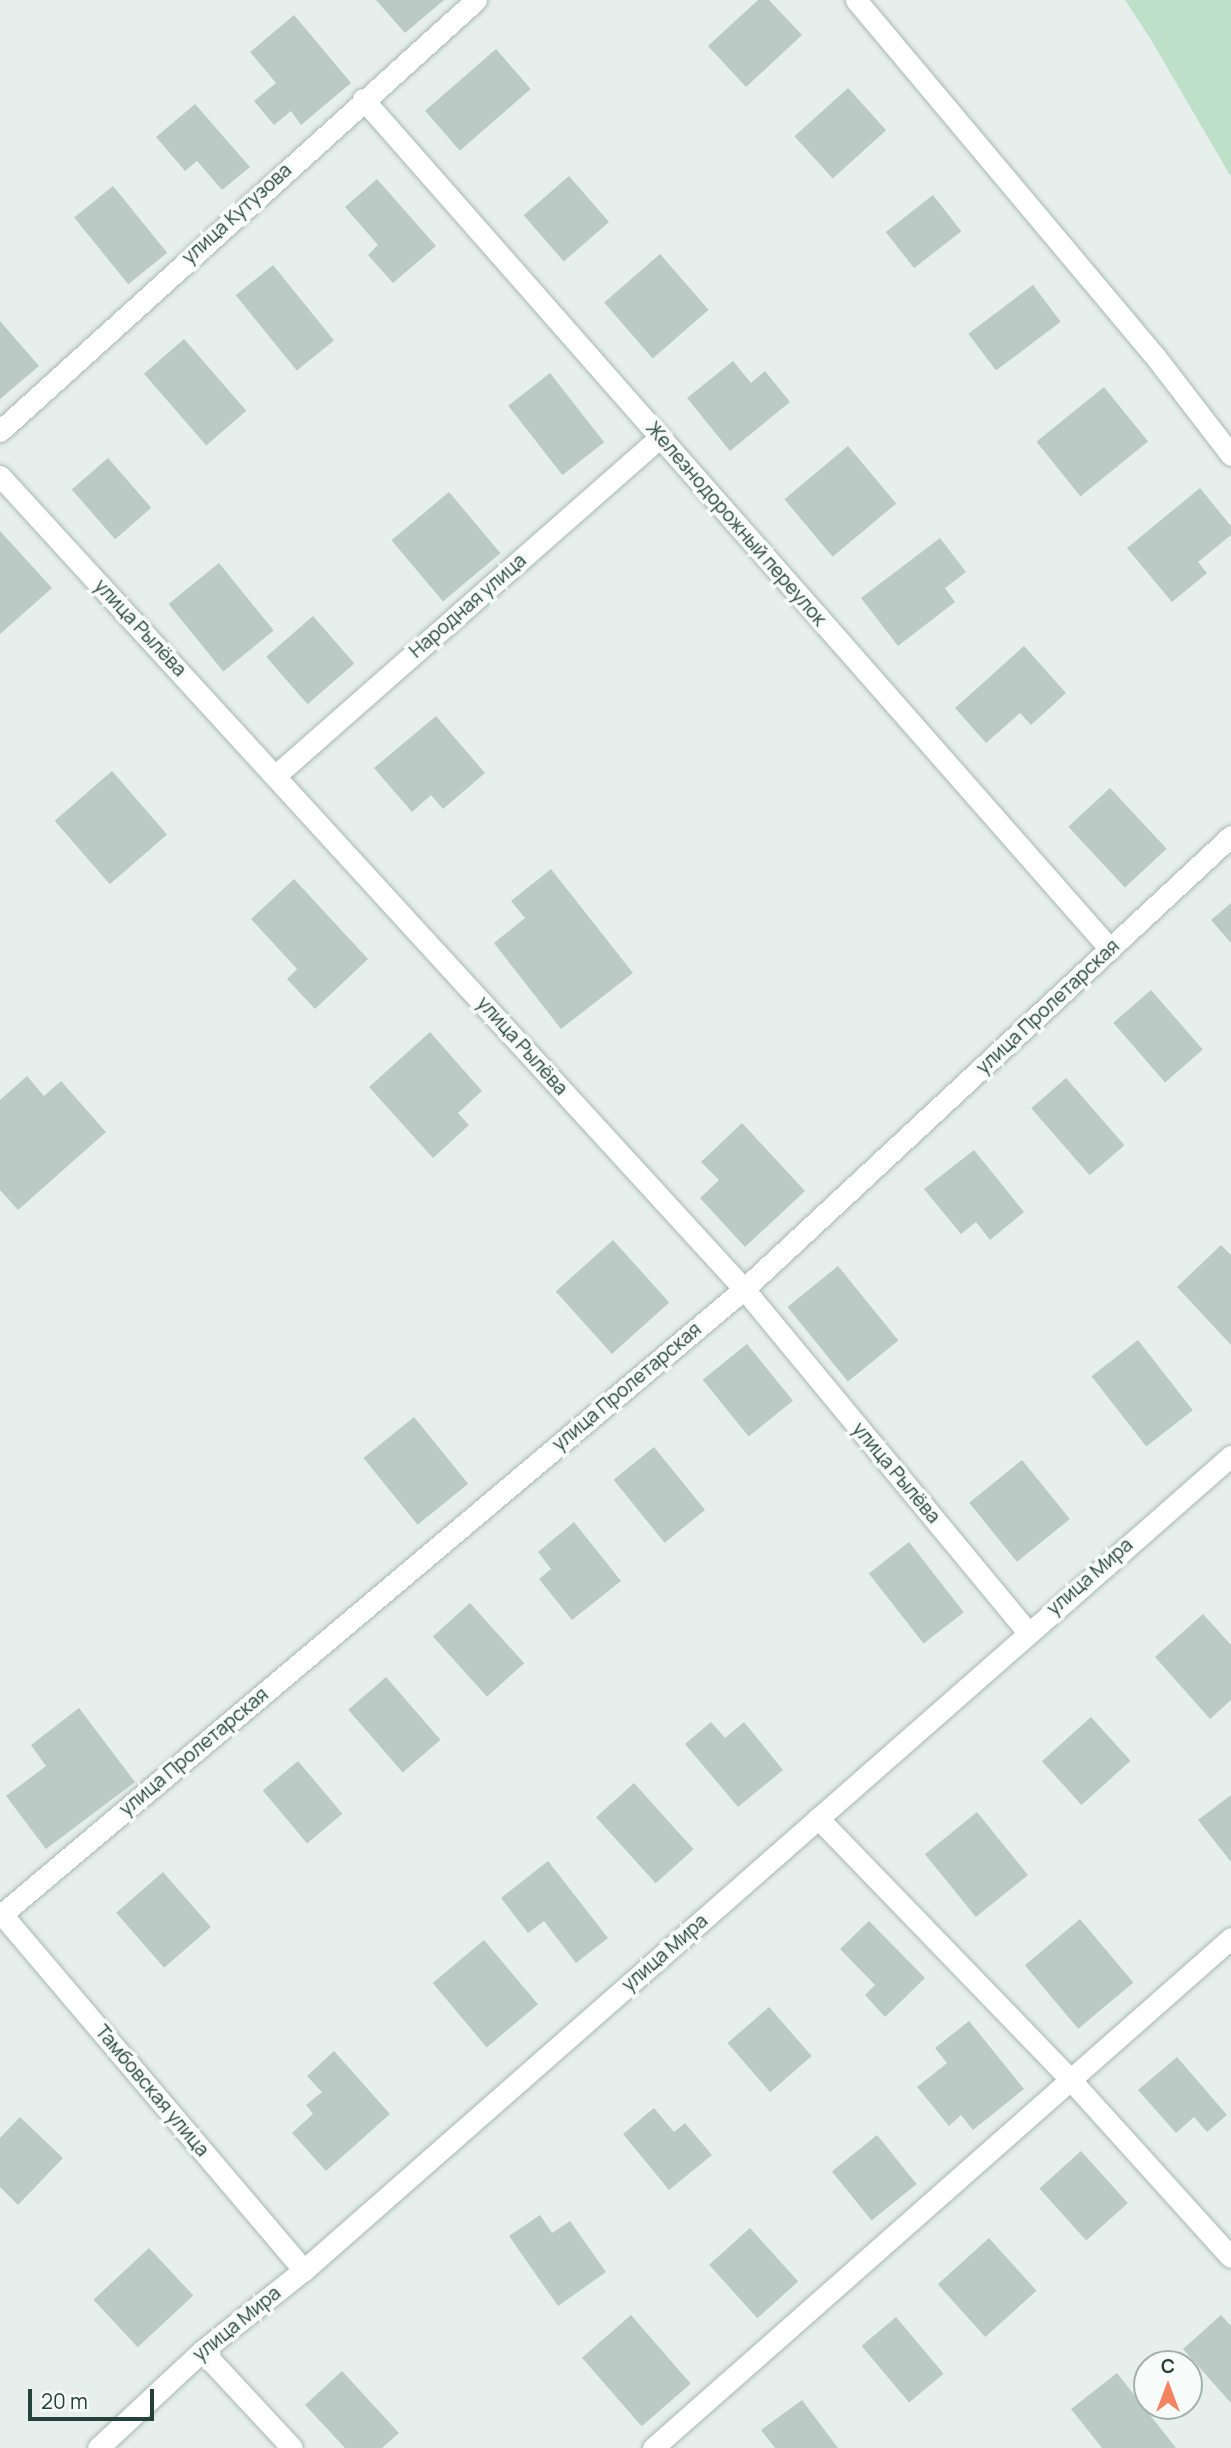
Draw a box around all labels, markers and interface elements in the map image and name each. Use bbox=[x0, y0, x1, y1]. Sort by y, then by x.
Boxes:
street label: улица Кутузова bbox=[178, 159, 296, 269]
street label: Железнодорожный переулок bbox=[641, 417, 831, 631]
street label: Народная улица bbox=[405, 549, 531, 663]
street label: улица Рылёва bbox=[89, 575, 191, 681]
street label: улица Пролетарская bbox=[972, 935, 1124, 1079]
street label: улица Рылёва bbox=[472, 992, 572, 1100]
street label: улица Пролетарская bbox=[548, 1318, 706, 1456]
street label: улица Рылёва bbox=[847, 1418, 945, 1528]
street label: улица Мира bbox=[1042, 1534, 1138, 1620]
street label: улица Пролетарская bbox=[115, 1683, 273, 1821]
street label: улица Мира bbox=[617, 1910, 713, 1996]
street label: Тамбовская улица bbox=[90, 2021, 214, 2161]
street label: улица Мира bbox=[189, 2282, 285, 2366]
north arrow bbox=[1133, 2350, 1203, 2420]
text: С bbox=[1161, 2353, 1175, 2379]
scale bar bbox=[32, 2374, 158, 2418]
text: 20 m bbox=[41, 2387, 88, 2415]

